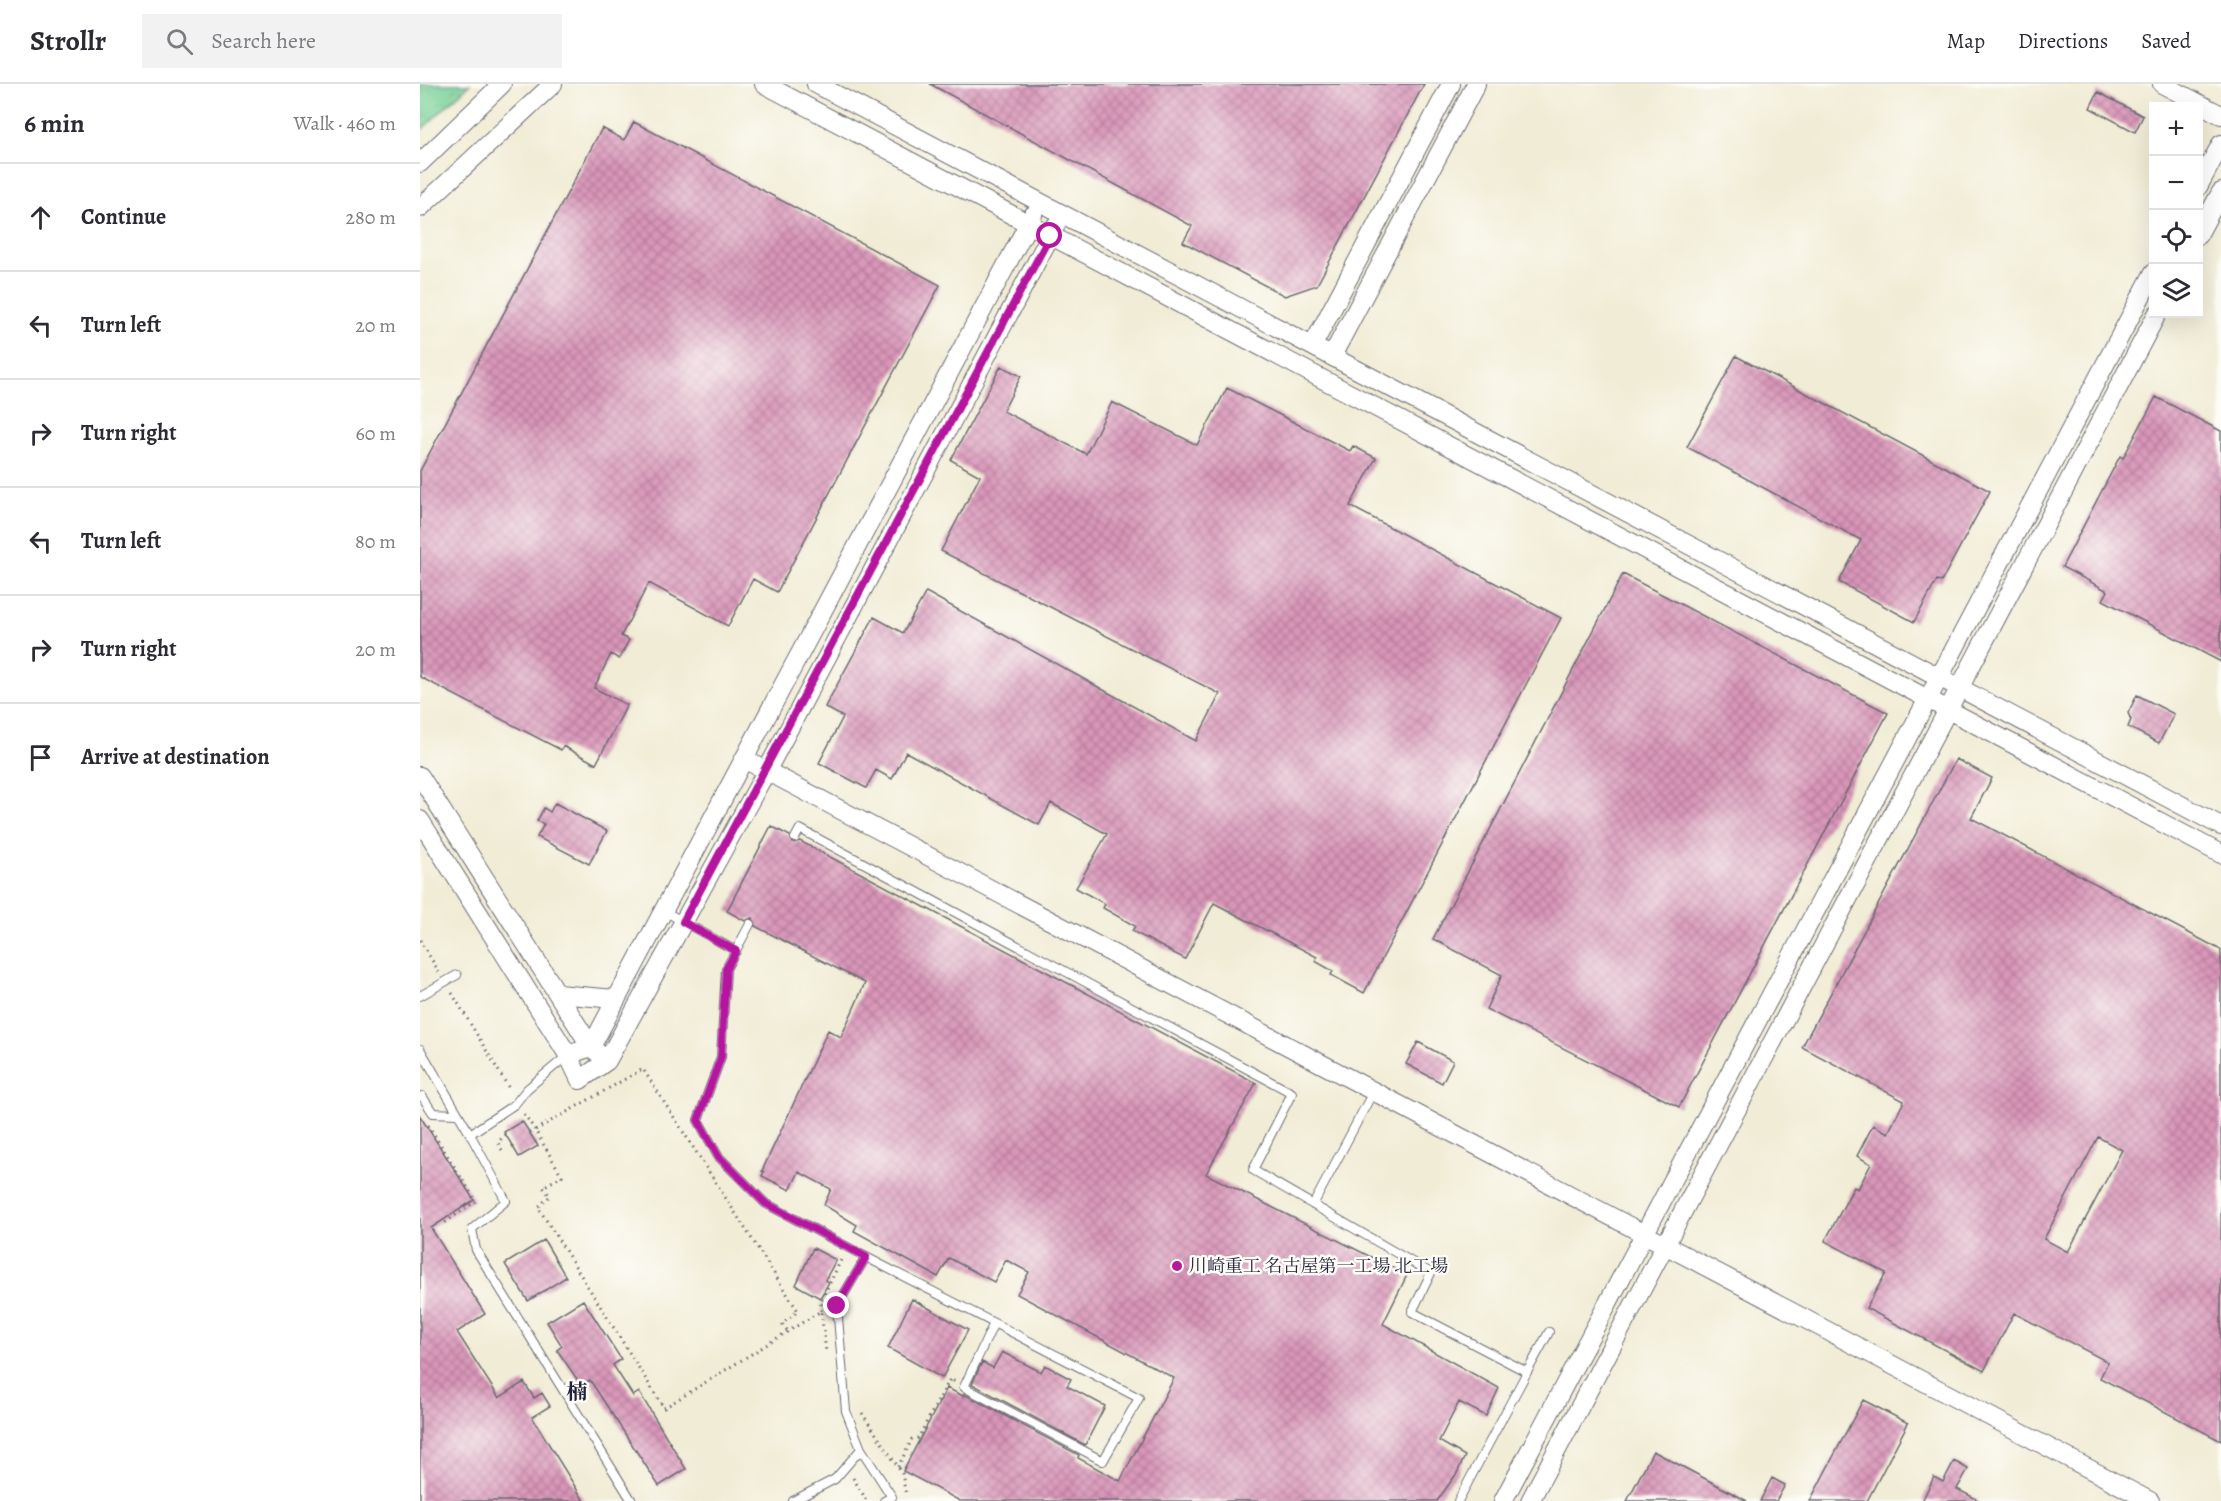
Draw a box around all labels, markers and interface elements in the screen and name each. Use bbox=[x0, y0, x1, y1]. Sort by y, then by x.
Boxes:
search box bbox=[142, 14, 562, 68]
text: Strollr bbox=[30, 22, 106, 60]
icon: search bbox=[163, 25, 196, 58]
text: Search here bbox=[211, 26, 316, 56]
text: Map bbox=[1947, 27, 1985, 55]
text: Directions bbox=[2018, 27, 2108, 55]
text: Saved bbox=[2141, 27, 2191, 55]
map controls bbox=[2149, 102, 2203, 318]
button: + bbox=[2149, 102, 2203, 156]
text: 6 min bbox=[24, 106, 85, 141]
text: Walk · 460 m bbox=[293, 110, 396, 137]
button: − bbox=[2149, 156, 2203, 210]
icon: ahead bbox=[24, 201, 57, 234]
text: Continue bbox=[81, 202, 166, 232]
text: 280 m bbox=[346, 204, 396, 231]
button: locate bbox=[2149, 210, 2203, 264]
route start bbox=[1036, 222, 1062, 248]
button: layers bbox=[2149, 264, 2203, 318]
icon: left bbox=[24, 309, 57, 342]
text: Turn left bbox=[81, 310, 161, 340]
text: 20 m bbox=[355, 312, 396, 339]
icon: right bbox=[24, 417, 57, 450]
text: Turn right bbox=[81, 418, 177, 448]
text: 60 m bbox=[356, 420, 396, 447]
icon: left bbox=[24, 525, 57, 558]
text: Turn left bbox=[81, 526, 161, 556]
text: 80 m bbox=[355, 528, 396, 555]
icon: right bbox=[24, 633, 57, 666]
text: Turn right bbox=[81, 634, 177, 664]
text: 20 m bbox=[355, 636, 396, 663]
icon: arrive bbox=[24, 741, 57, 774]
text: Arrive at destination bbox=[81, 742, 270, 772]
place label: 川崎重工 名古屋第一工場 北工場 bbox=[1189, 1254, 1448, 1278]
marker: 川崎重工 名古屋第一工場 北工場 bbox=[1170, 1259, 1184, 1273]
route end bbox=[823, 1292, 849, 1318]
district label: 楠 bbox=[567, 1378, 588, 1406]

